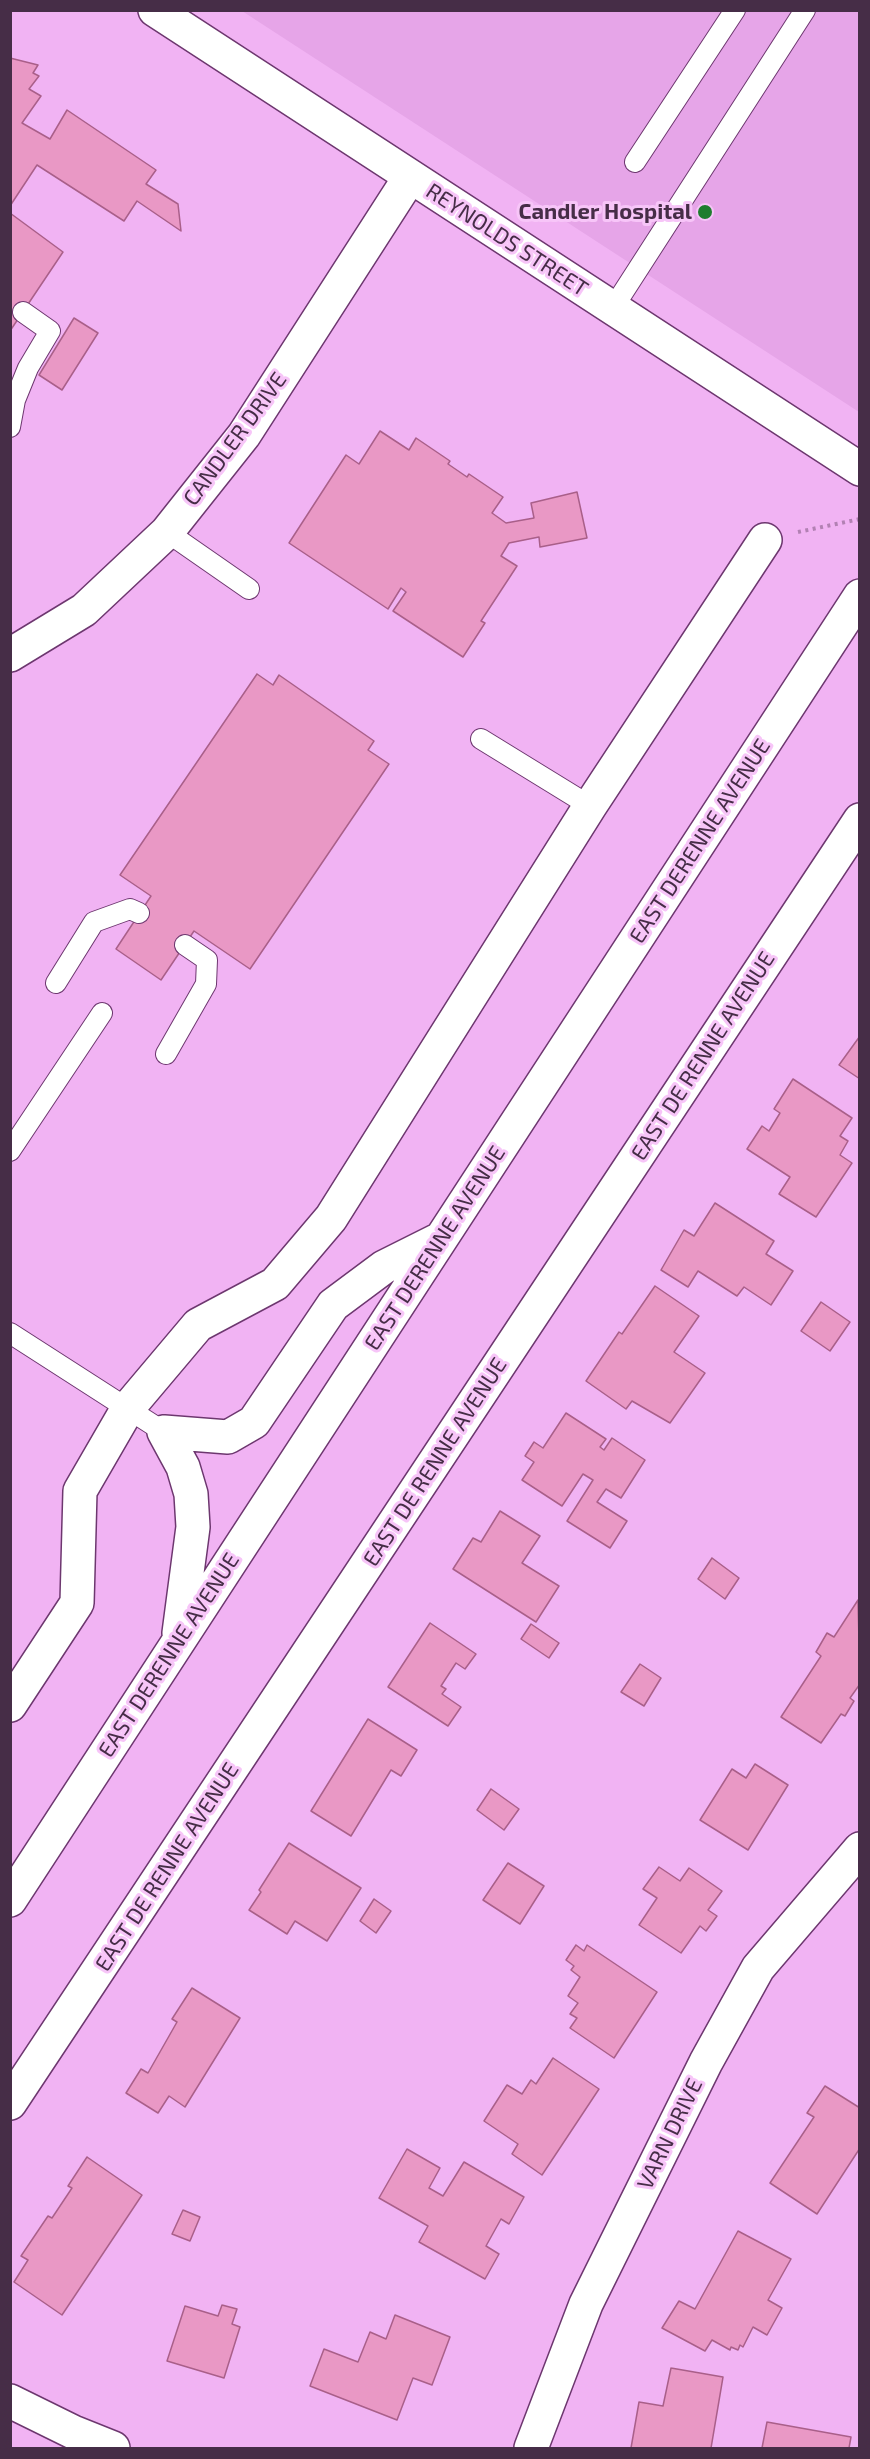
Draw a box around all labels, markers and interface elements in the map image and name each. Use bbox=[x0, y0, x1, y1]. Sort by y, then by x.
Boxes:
street label: REYNOLDS STREET bbox=[421, 178, 593, 302]
place label: Candler Hospital bbox=[518, 199, 692, 225]
marker: Candler Hospital bbox=[696, 203, 714, 221]
street label: CANDLER DRIVE bbox=[178, 367, 292, 511]
street label: EAST DERENNE AVENUE bbox=[624, 734, 776, 948]
street label: EAST DE RENNE AVENUE bbox=[626, 947, 780, 1165]
street label: EAST DERENNE AVENUE bbox=[359, 1141, 511, 1355]
street label: EAST DE RENNE AVENUE bbox=[358, 1353, 512, 1571]
street label: EAST DERENNE AVENUE bbox=[93, 1548, 245, 1762]
street label: EAST DE RENNE AVENUE bbox=[90, 1758, 244, 1976]
street label: VARN DRIVE bbox=[632, 2074, 708, 2194]

